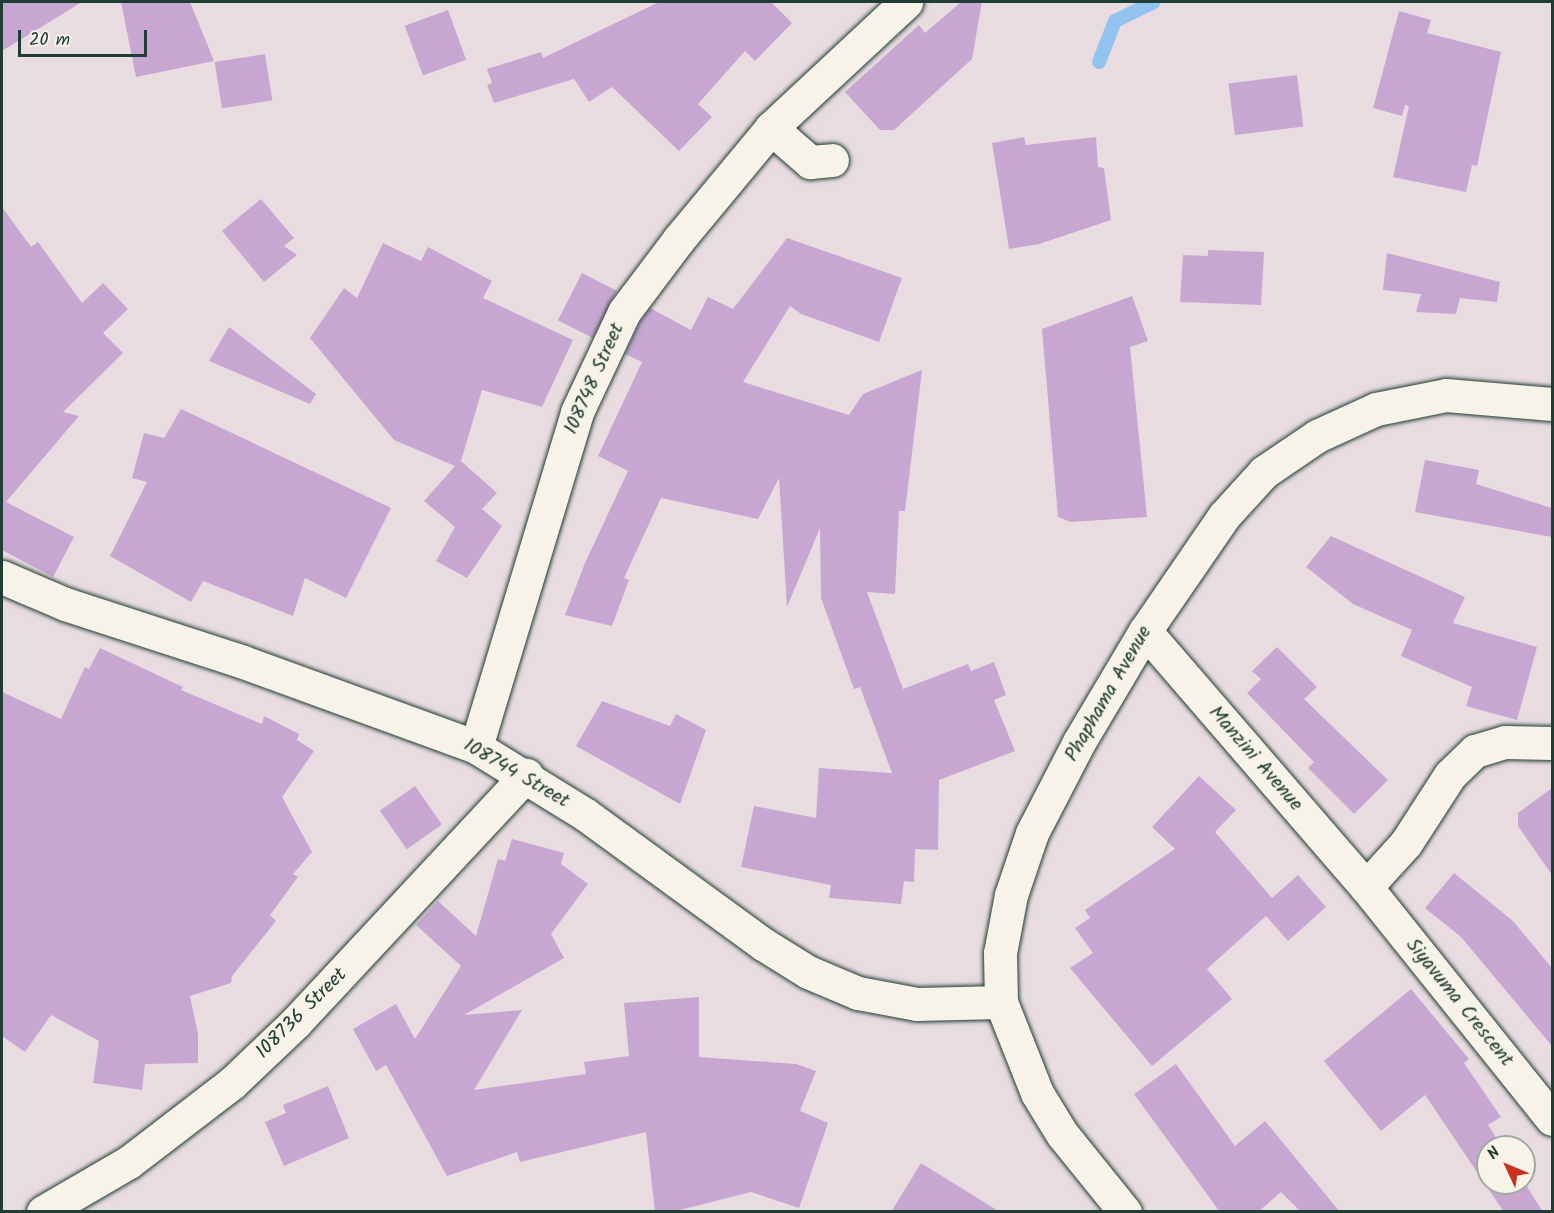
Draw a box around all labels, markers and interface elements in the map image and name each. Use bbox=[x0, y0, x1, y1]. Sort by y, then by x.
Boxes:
scale bar bbox=[21, 18, 150, 56]
text: 20 m bbox=[29, 26, 70, 55]
street label: 108748 Street bbox=[560, 320, 630, 438]
street label: Phaphama Avenue bbox=[1060, 622, 1158, 766]
street label: Manzini Avenue bbox=[1203, 701, 1307, 817]
street label: 108744 Street bbox=[459, 734, 573, 814]
street label: Siyavuma Crescent bbox=[1400, 934, 1518, 1072]
street label: 108736 Street bbox=[252, 964, 352, 1064]
north arrow bbox=[1476, 1135, 1536, 1195]
text: N bbox=[1482, 1141, 1507, 1166]

